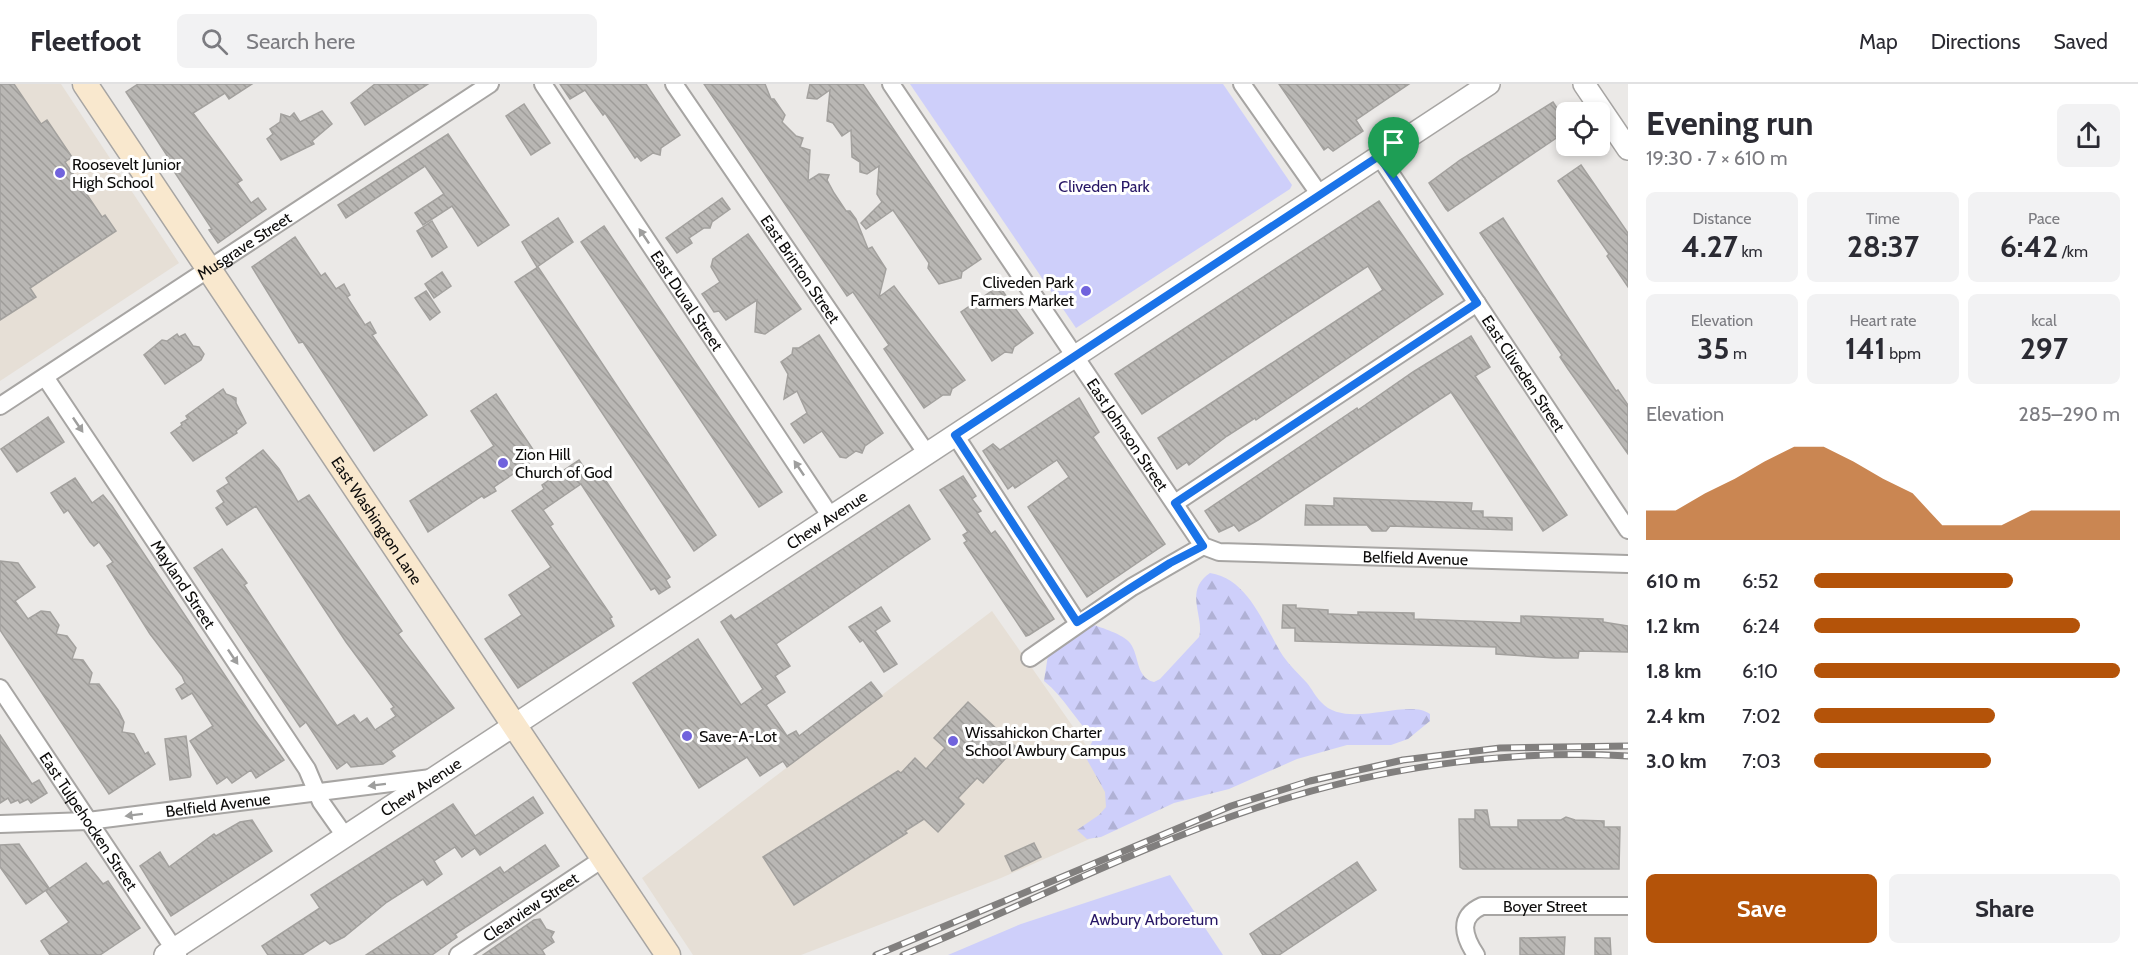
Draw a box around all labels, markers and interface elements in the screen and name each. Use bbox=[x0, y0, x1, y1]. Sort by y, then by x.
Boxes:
search box bbox=[177, 14, 597, 68]
text: Fleetfoot bbox=[30, 24, 141, 58]
icon: search bbox=[198, 25, 231, 58]
text: Search here bbox=[246, 28, 355, 55]
text: Map bbox=[1859, 29, 1898, 54]
text: Directions bbox=[1931, 29, 2020, 54]
text: Saved bbox=[2053, 29, 2108, 54]
map controls bbox=[1556, 102, 1610, 156]
button: locate bbox=[1556, 102, 1610, 156]
text: Evening run bbox=[1646, 103, 1813, 143]
button: share bbox=[2057, 104, 2120, 167]
pin bbox=[1368, 117, 1419, 179]
icon: arrive bbox=[1377, 126, 1410, 159]
text: 19:30 · 7 × 610 m bbox=[1646, 146, 1787, 170]
place label: Roosevelt Junior High School bbox=[72, 155, 182, 192]
marker: Roosevelt Junior High School bbox=[53, 166, 67, 180]
park label: Cliveden Park bbox=[1058, 177, 1151, 196]
street label: Musgrave Street bbox=[193, 207, 295, 283]
text: Distance bbox=[1693, 209, 1751, 228]
text: Time bbox=[1866, 209, 1900, 228]
text: Pace bbox=[2028, 209, 2060, 228]
street label: East Brinton Street bbox=[757, 211, 844, 327]
one-way arrow bbox=[639, 228, 650, 244]
text: 4.27 bbox=[1681, 228, 1738, 265]
text: 28:37 bbox=[1847, 228, 1919, 265]
text: 6:42 bbox=[2000, 228, 2058, 265]
text: km bbox=[1738, 242, 1763, 261]
text: /km bbox=[2058, 242, 2088, 261]
street label: East Duval Street bbox=[647, 247, 727, 355]
place label: Cliveden Park Farmers Market bbox=[970, 273, 1075, 310]
marker: Cliveden Park Farmers Market bbox=[1079, 284, 1093, 298]
street label: East Cliveden Street bbox=[1478, 311, 1570, 436]
text: Elevation bbox=[1691, 311, 1753, 330]
text: Heart rate bbox=[1850, 311, 1916, 330]
text: kcal bbox=[2031, 311, 2057, 330]
text: 35 bbox=[1697, 330, 1729, 367]
text: 141 bbox=[1845, 330, 1886, 367]
text: 297 bbox=[2020, 330, 2068, 367]
text: m bbox=[1729, 344, 1747, 363]
text: bpm bbox=[1886, 344, 1921, 363]
street label: East Johnson Street bbox=[1083, 375, 1173, 495]
text: Elevation bbox=[1646, 402, 1724, 426]
text: 285–290 m bbox=[2018, 402, 2120, 426]
one-way arrow bbox=[72, 417, 83, 433]
place label: Zion Hill Church of God bbox=[515, 445, 612, 482]
street label: East Washington Lane bbox=[328, 453, 427, 588]
marker: Zion Hill Church of God bbox=[496, 456, 510, 470]
one-way arrow bbox=[794, 460, 805, 476]
street label: Chew Avenue bbox=[783, 486, 871, 553]
street label: Mayland Street bbox=[147, 536, 220, 632]
street label: Belfield Avenue bbox=[1362, 547, 1468, 569]
text: 610 m bbox=[1646, 569, 1701, 593]
text: 6:52 bbox=[1742, 569, 1779, 593]
text: 1.2 km bbox=[1646, 614, 1700, 638]
text: 6:24 bbox=[1742, 614, 1780, 638]
one-way arrow bbox=[227, 649, 238, 666]
text: 1.8 km bbox=[1646, 659, 1701, 683]
text: 6:10 bbox=[1742, 659, 1778, 683]
text: 2.4 km bbox=[1646, 704, 1705, 728]
text: 7:02 bbox=[1742, 704, 1781, 728]
place label: Wissahickon Charter School Awbury Campus bbox=[965, 723, 1126, 760]
place label: Save-A-Lot bbox=[699, 727, 778, 746]
marker: Save-A-Lot bbox=[680, 729, 694, 743]
marker: Wissahickon Charter School Awbury Campus bbox=[946, 734, 960, 748]
street label: East Tulpehocken Street bbox=[36, 748, 142, 894]
text: 3.0 km bbox=[1646, 749, 1707, 773]
text: 7:03 bbox=[1742, 749, 1781, 773]
street label: Chew Avenue bbox=[377, 753, 465, 820]
one-way arrow bbox=[367, 781, 386, 790]
street label: Belfield Avenue bbox=[164, 789, 271, 821]
one-way arrow bbox=[125, 811, 144, 820]
street label: Clearview Street bbox=[479, 868, 582, 945]
button: Save bbox=[1646, 874, 1877, 943]
button: Share bbox=[1889, 874, 2120, 943]
street label: Boyer Street bbox=[1503, 897, 1588, 916]
park label: Awbury Arboretum bbox=[1090, 910, 1218, 929]

